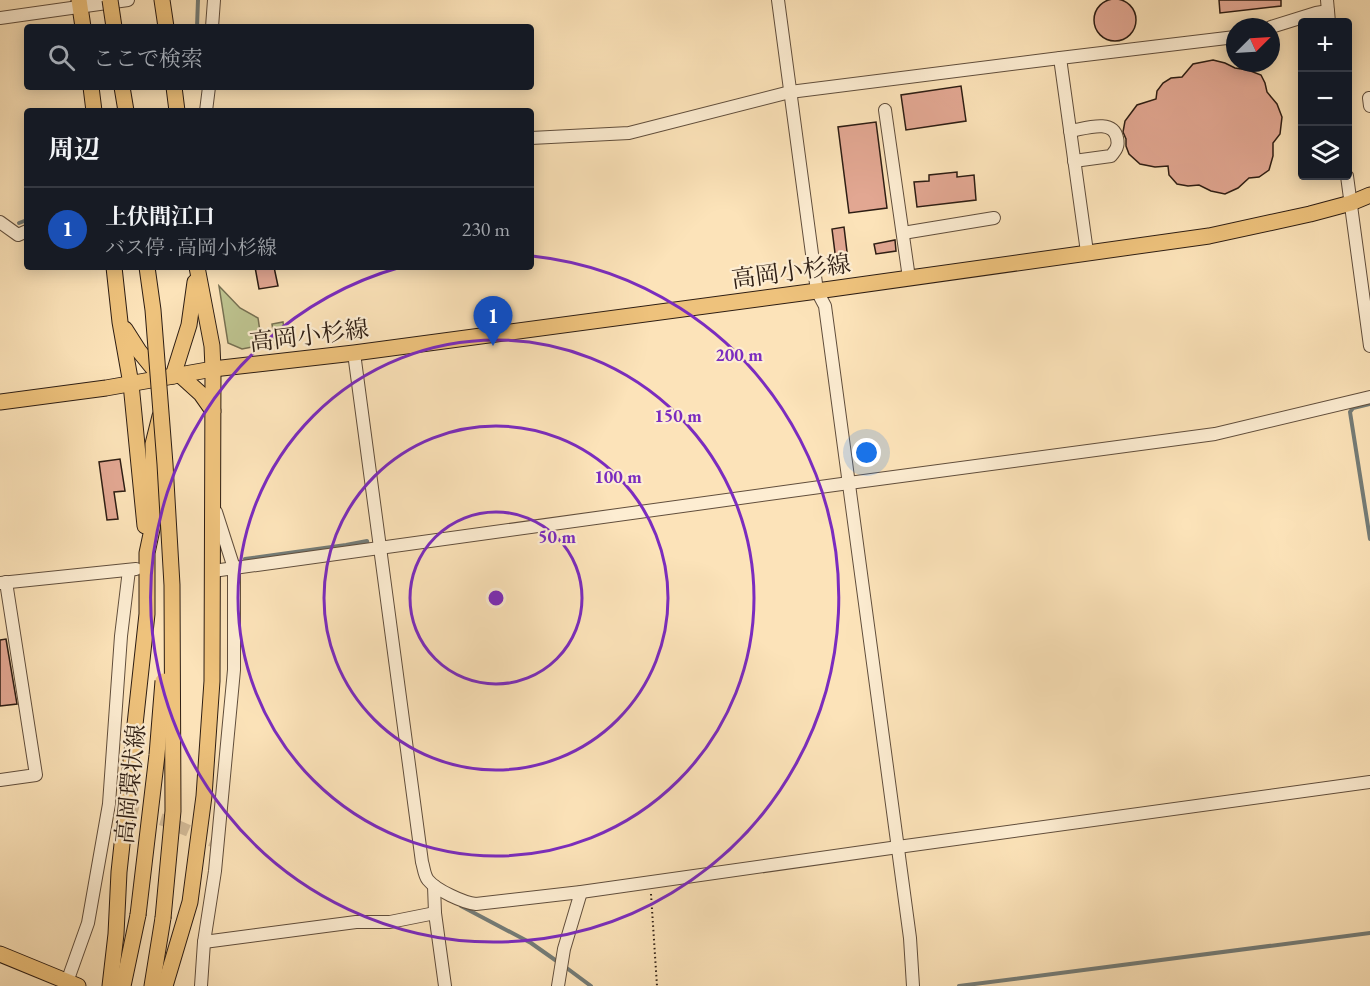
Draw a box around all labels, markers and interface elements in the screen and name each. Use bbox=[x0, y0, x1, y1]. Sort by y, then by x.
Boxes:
north arrow bbox=[1226, 18, 1280, 72]
map controls bbox=[1298, 18, 1352, 180]
button: + bbox=[1298, 18, 1352, 72]
search box bbox=[24, 24, 534, 90]
icon: search bbox=[45, 41, 78, 74]
text: ここで検索 bbox=[93, 44, 203, 73]
button: − bbox=[1298, 72, 1352, 126]
button: layers bbox=[1298, 126, 1352, 180]
text: 周辺 bbox=[48, 132, 100, 166]
text: 上伏間江口 bbox=[105, 202, 215, 231]
text: 1 bbox=[62, 216, 73, 242]
text: 230 m bbox=[462, 216, 510, 242]
text: バス停 · 高岡小杉線 bbox=[105, 234, 277, 260]
street label: 高岡小杉線 bbox=[729, 247, 853, 295]
pin: 1 bbox=[474, 296, 512, 346]
street label: 高岡小杉線 bbox=[248, 312, 370, 358]
text: 200 m bbox=[715, 343, 763, 366]
text: 150 m bbox=[654, 404, 702, 427]
your location bbox=[852, 438, 881, 467]
text: 100 m bbox=[594, 465, 642, 488]
text: 50 m bbox=[538, 525, 576, 548]
centre of rings bbox=[486, 588, 506, 608]
street label: 高岡環状線 bbox=[108, 723, 152, 845]

